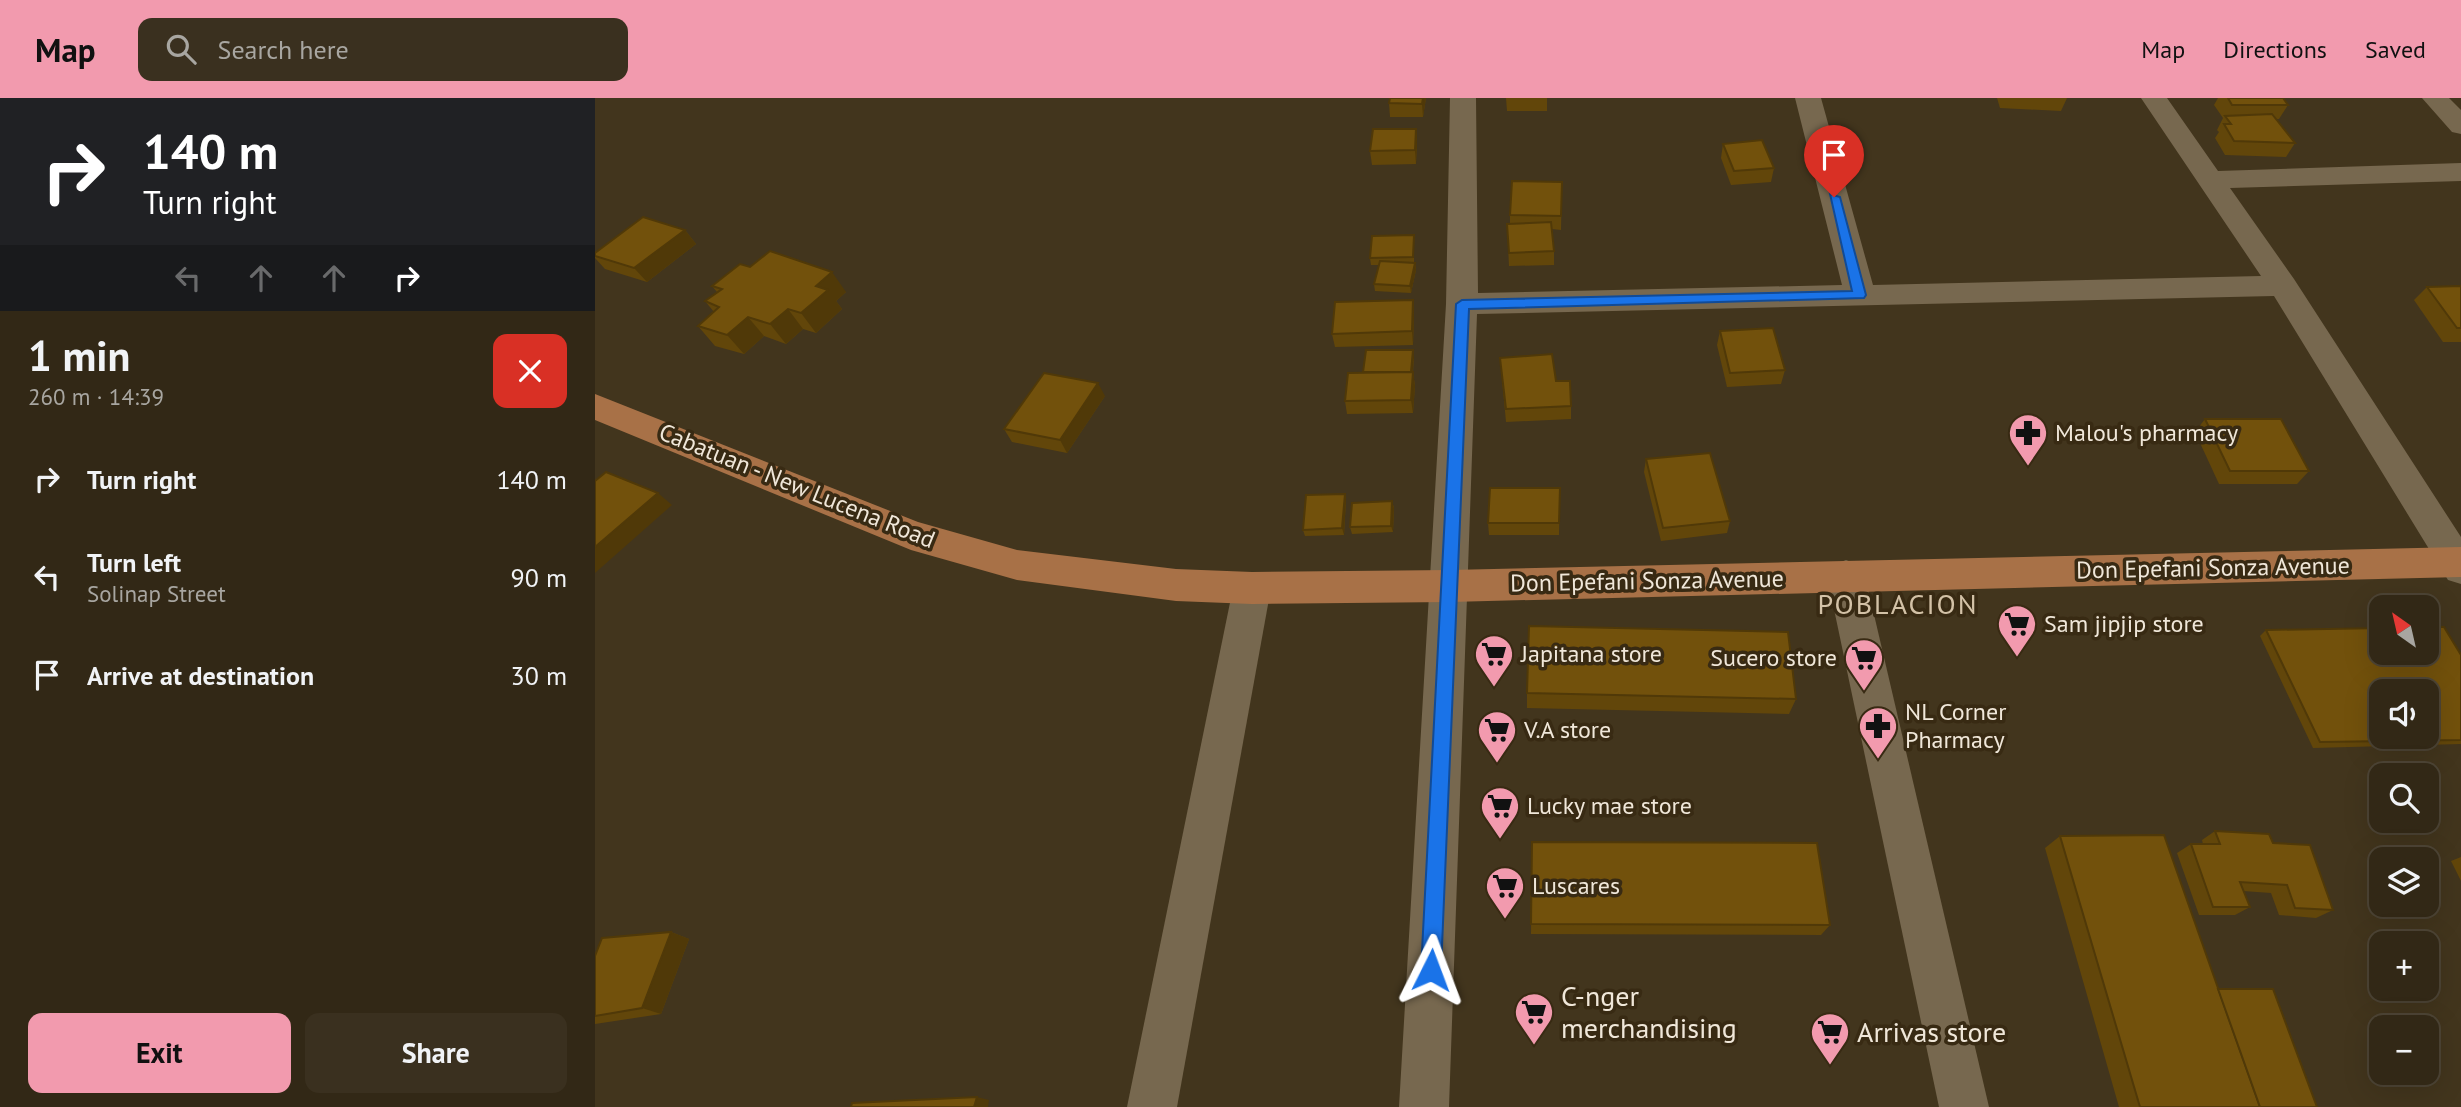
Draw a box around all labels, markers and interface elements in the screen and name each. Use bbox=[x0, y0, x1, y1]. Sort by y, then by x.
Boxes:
search box bbox=[138, 18, 628, 81]
text: Map bbox=[35, 28, 96, 71]
icon: search bbox=[162, 30, 200, 68]
text: Search here bbox=[218, 33, 349, 66]
text: Map bbox=[2141, 34, 2185, 65]
text: Directions bbox=[2223, 34, 2327, 65]
text: Saved bbox=[2365, 34, 2426, 65]
text: 140 m bbox=[143, 119, 278, 183]
pin bbox=[1804, 125, 1864, 197]
icon: right bbox=[28, 126, 119, 217]
icon: arrive bbox=[1815, 136, 1853, 174]
text: Turn right bbox=[143, 181, 277, 223]
icon: left bbox=[169, 259, 207, 297]
icon: ahead bbox=[242, 259, 280, 297]
icon: ahead bbox=[315, 259, 353, 297]
icon: right bbox=[388, 259, 426, 297]
text: 1 min bbox=[28, 328, 130, 383]
button: close bbox=[493, 334, 567, 408]
text: 260 m · 14:39 bbox=[28, 382, 164, 411]
pharmacy icon: Malou's pharmacy bbox=[2007, 412, 2049, 467]
street label: Cabatuan - New Lucena Road bbox=[655, 416, 940, 555]
place label: Malou's pharmacy bbox=[2055, 417, 2238, 448]
icon: right bbox=[28, 460, 66, 498]
text: Turn right bbox=[87, 463, 196, 496]
text: 140 m bbox=[496, 463, 567, 496]
text: Turn left bbox=[87, 546, 181, 579]
street label: Don Epefani Sonza Avenue bbox=[2076, 550, 2350, 585]
icon: left bbox=[28, 558, 66, 596]
text: 90 m bbox=[511, 561, 567, 594]
street label: Don Epefani Sonza Avenue bbox=[1510, 563, 1784, 598]
text: Solinap Street bbox=[87, 579, 226, 608]
district label: POBLACION bbox=[1817, 585, 1979, 622]
north arrow bbox=[2369, 595, 2439, 665]
map controls bbox=[2369, 595, 2439, 1085]
supermarket icon: Sam jipjip store bbox=[1996, 603, 2038, 658]
place label: Sam jipjip store bbox=[2044, 608, 2204, 639]
supermarket icon: Japitana store bbox=[1473, 633, 1515, 688]
supermarket icon: Sucero store bbox=[1843, 637, 1885, 692]
place label: Japitana store bbox=[1520, 638, 1662, 669]
place label: Sucero store bbox=[1710, 642, 1837, 673]
icon: arrive bbox=[28, 656, 66, 694]
text: Arrive at destination bbox=[87, 659, 314, 692]
text: 30 m bbox=[511, 659, 567, 692]
button: sound bbox=[2369, 679, 2439, 749]
place label: NL Corner Pharmacy bbox=[1905, 696, 2006, 755]
pharmacy icon: NL Corner Pharmacy bbox=[1857, 705, 1899, 760]
supermarket icon: V.A store bbox=[1476, 709, 1518, 764]
place label: V.A store bbox=[1523, 714, 1611, 745]
button: search bbox=[2369, 763, 2439, 833]
supermarket icon: Lucky mae store bbox=[1479, 785, 1521, 840]
place label: Lucky mae store bbox=[1527, 790, 1692, 821]
button: layers bbox=[2369, 847, 2439, 917]
supermarket icon: Luscares bbox=[1484, 865, 1526, 920]
place label: Luscares bbox=[1532, 870, 1620, 901]
button: + bbox=[2369, 931, 2439, 1001]
position arrow bbox=[1394, 933, 1468, 1007]
place label: C-nger merchandising bbox=[1561, 977, 1737, 1046]
supermarket icon: C-nger merchandising bbox=[1513, 991, 1555, 1046]
supermarket icon: Arrivas store bbox=[1809, 1011, 1851, 1066]
button: Exit bbox=[28, 1013, 291, 1093]
button: Share bbox=[305, 1013, 567, 1093]
place label: Arrivas store bbox=[1857, 1013, 2006, 1050]
button: − bbox=[2369, 1015, 2439, 1085]

